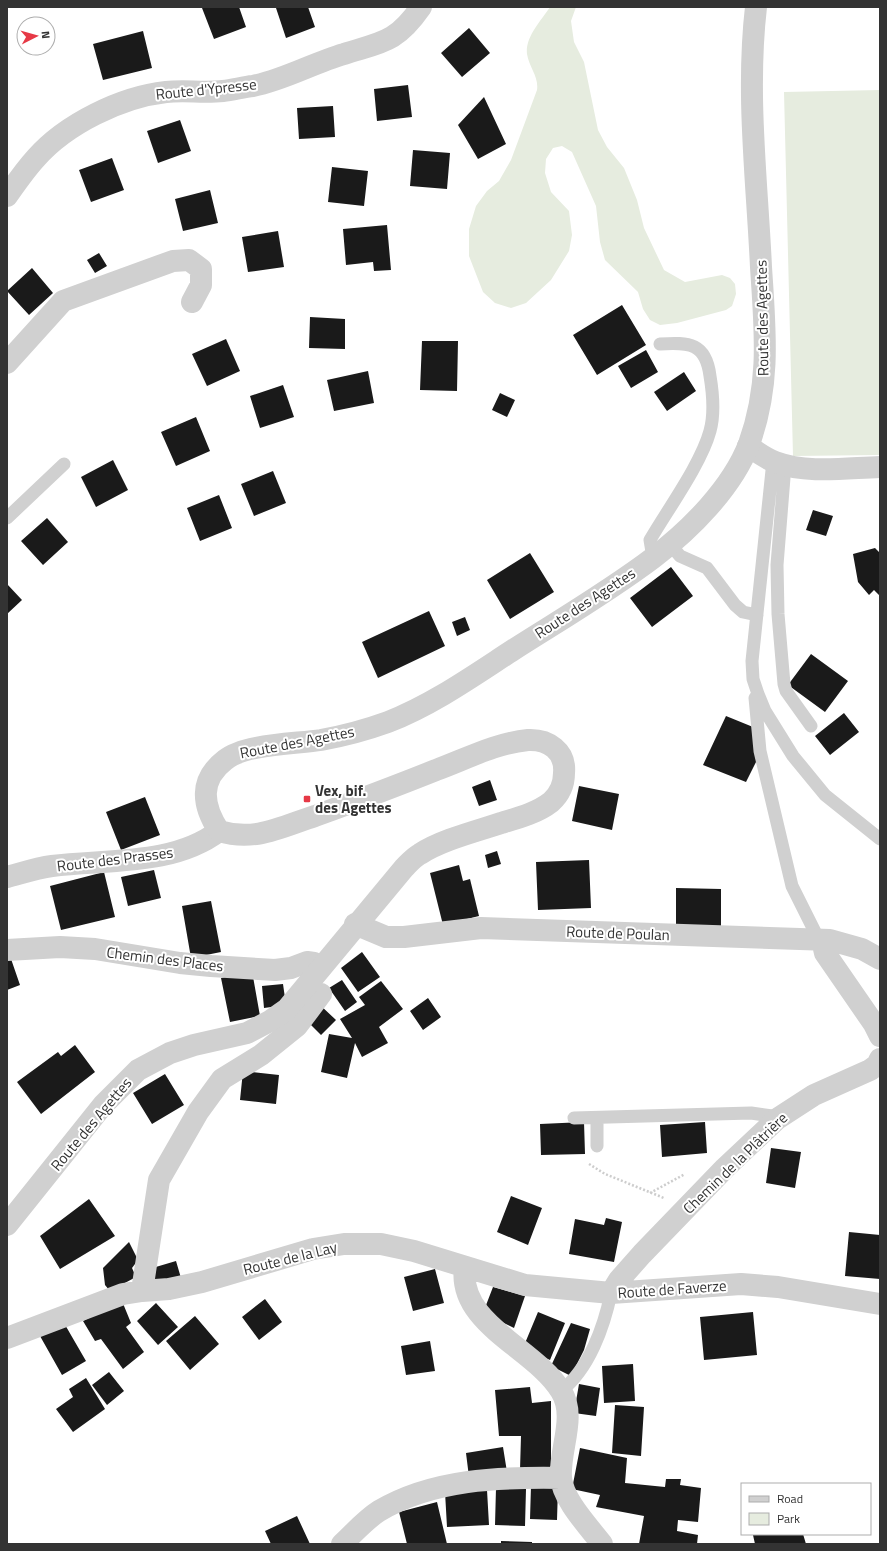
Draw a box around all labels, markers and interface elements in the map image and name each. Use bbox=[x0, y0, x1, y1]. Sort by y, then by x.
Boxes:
north arrow bbox=[16, 16, 56, 56]
text: N bbox=[38, 30, 54, 40]
street label: Route d'Ypresse bbox=[154, 72, 258, 106]
street label: Route des Agettes bbox=[749, 260, 775, 376]
street label: Route des Agettes bbox=[530, 562, 640, 644]
street label: Route des Agettes bbox=[238, 720, 356, 764]
place label: Vex, bif. des Agettes bbox=[315, 779, 392, 819]
marker: Vex, bif. des Agettes bbox=[302, 794, 312, 804]
street label: Route des Prasses bbox=[56, 840, 174, 878]
street label: Route de Poulan bbox=[566, 920, 670, 946]
street label: Chemin des Places bbox=[105, 940, 225, 978]
street label: Route des Agettes bbox=[45, 1072, 137, 1176]
street label: Chemin de la Plâtrière bbox=[677, 1107, 793, 1219]
street label: Route de la Lay bbox=[241, 1235, 339, 1281]
street label: Route de Faverze bbox=[617, 1274, 727, 1304]
legend bbox=[741, 1483, 871, 1535]
text: Road bbox=[777, 1489, 803, 1508]
text: Park bbox=[777, 1509, 800, 1528]

